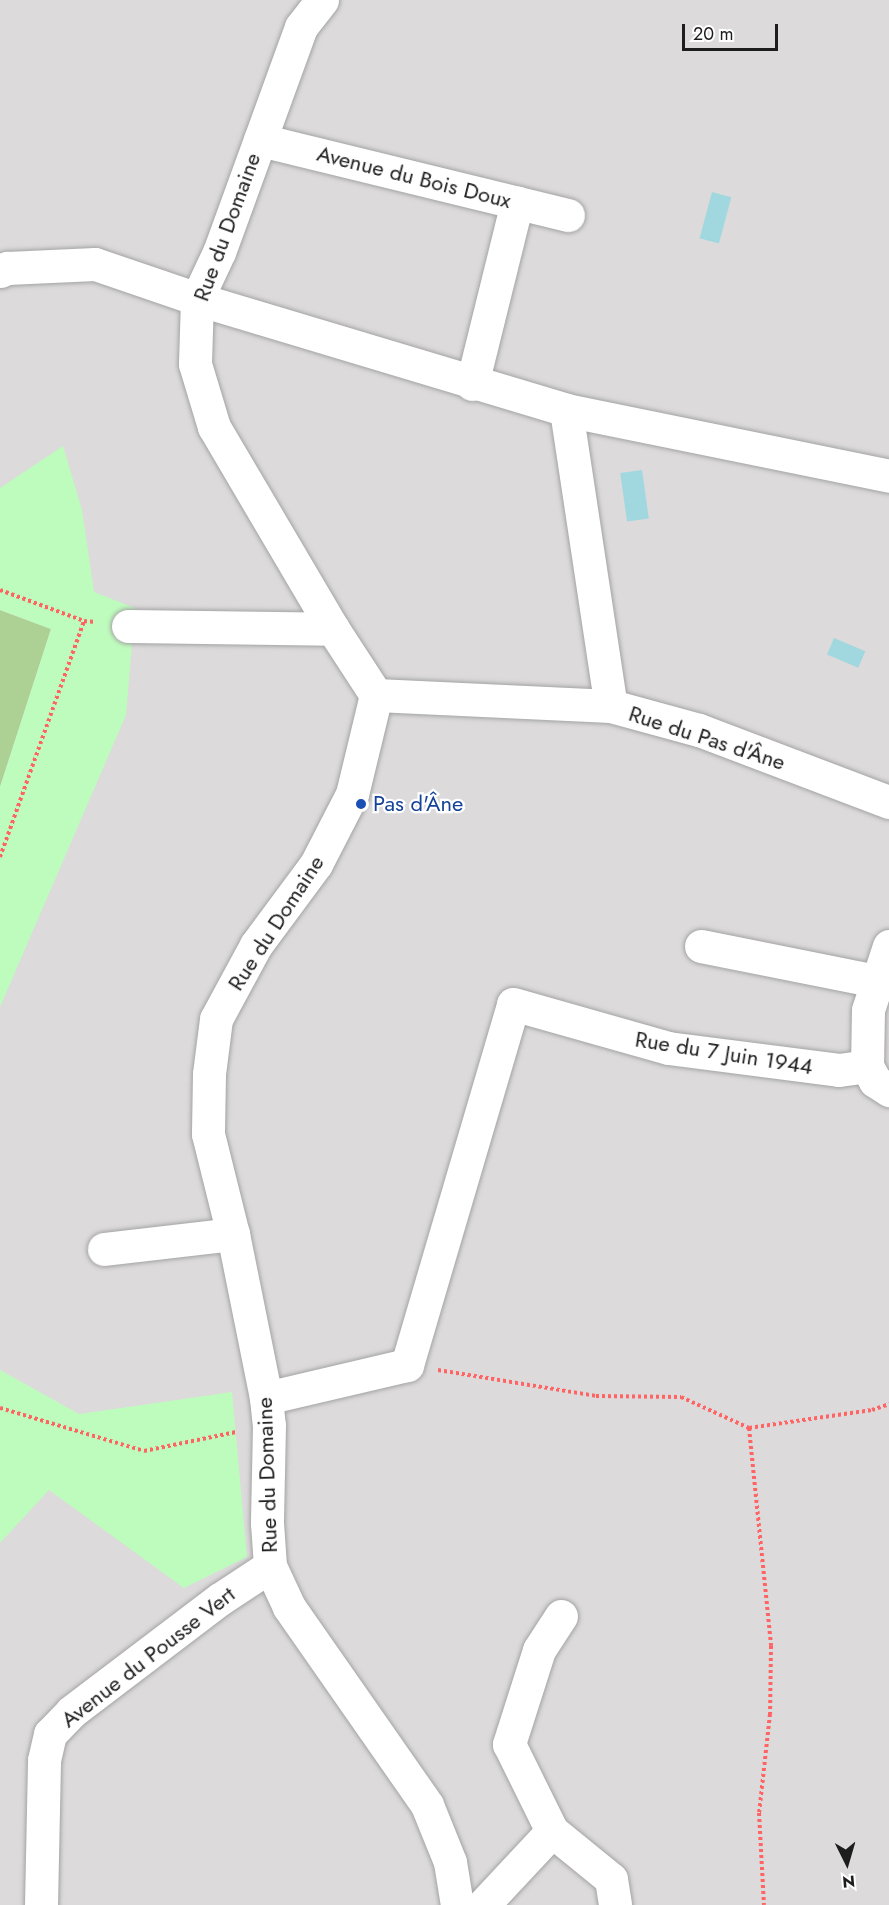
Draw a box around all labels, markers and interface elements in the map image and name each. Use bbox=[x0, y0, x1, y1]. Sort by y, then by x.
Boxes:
scale bar bbox=[685, 12, 781, 50]
text: 20 m bbox=[693, 21, 733, 47]
street label: Avenue du Bois Doux bbox=[314, 140, 514, 214]
street label: Rue du Domaine bbox=[188, 149, 266, 305]
street label: Rue du Pas d'Âne bbox=[625, 700, 789, 776]
place label: Pas d'Âne bbox=[373, 791, 463, 817]
marker: Pas d'Âne bbox=[354, 797, 368, 811]
street label: Rue du Domaine bbox=[223, 850, 329, 996]
street label: Rue du 7 Juin 1944 bbox=[633, 1026, 815, 1080]
street label: Rue du Domaine bbox=[251, 1397, 283, 1553]
street label: Avenue du Pousse Vert bbox=[56, 1581, 240, 1733]
north arrow bbox=[817, 1833, 877, 1893]
text: N bbox=[841, 1869, 856, 1893]

